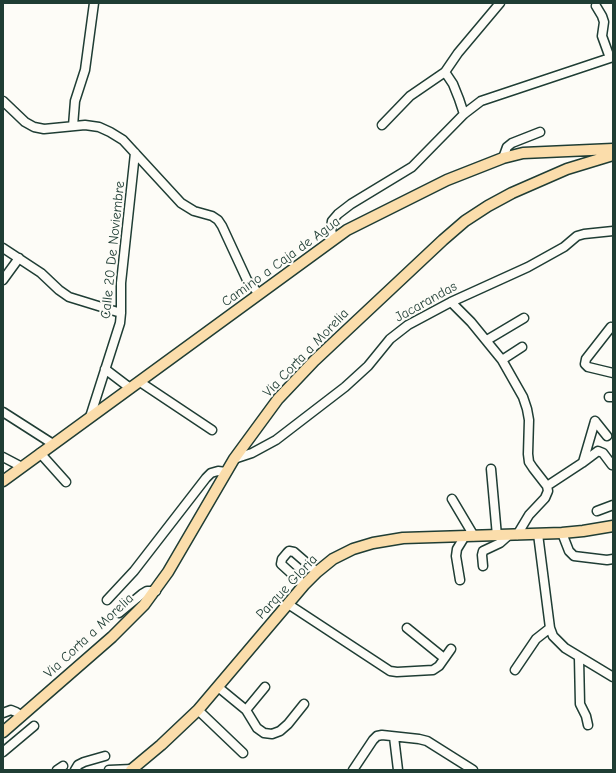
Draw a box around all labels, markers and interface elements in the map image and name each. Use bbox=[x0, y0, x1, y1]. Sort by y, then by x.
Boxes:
street label: Calle 20 De Noviembre bbox=[97, 180, 129, 320]
street label: Camino a Caja de Agua bbox=[218, 213, 344, 311]
street label: Jacarandas bbox=[392, 278, 460, 326]
street label: Via Corta a Morelia bbox=[260, 305, 352, 401]
street label: Parque Gloria bbox=[253, 551, 321, 623]
street label: Via Corta a Morelia bbox=[41, 590, 137, 682]

